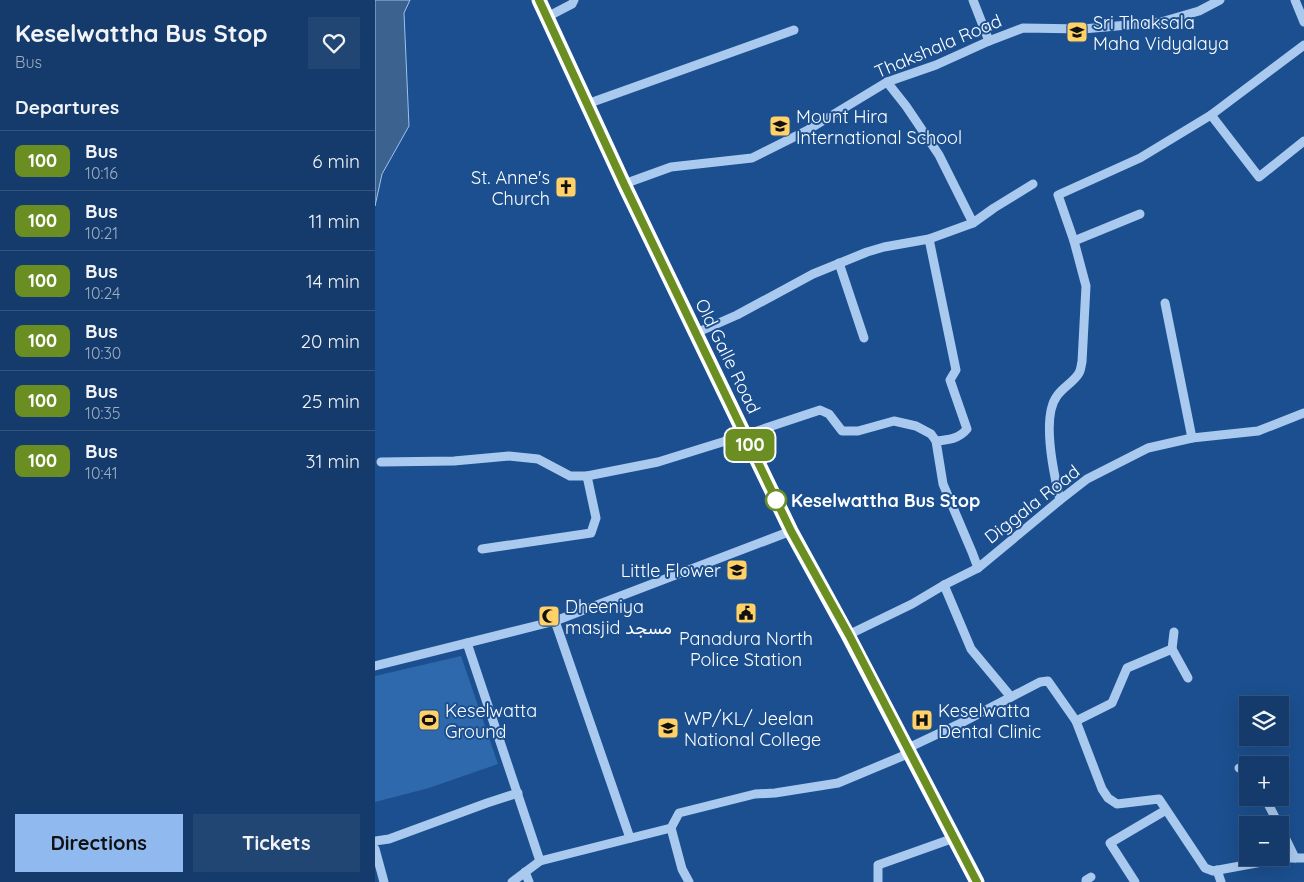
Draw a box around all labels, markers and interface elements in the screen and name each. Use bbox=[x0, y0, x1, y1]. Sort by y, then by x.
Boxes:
street label: Thakshala Road bbox=[871, 9, 1005, 83]
place label: Sri Thaksala Maha Vidyalaya bbox=[1093, 11, 1229, 55]
button: heart bbox=[308, 17, 360, 69]
text: Keselwattha Bus Stop bbox=[15, 18, 267, 48]
school or university icon: Sri Thaksala Maha Vidyalaya bbox=[1065, 20, 1089, 44]
text: Bus bbox=[15, 52, 42, 72]
text: Departures bbox=[15, 95, 119, 119]
place label: Mount Hira International School bbox=[796, 105, 962, 149]
school or university icon: Mount Hira International School bbox=[768, 114, 792, 138]
text: Bus bbox=[85, 139, 118, 163]
text: 100 bbox=[28, 149, 57, 172]
text: 6 min bbox=[312, 149, 360, 173]
text: 10:16 bbox=[85, 163, 118, 183]
place label: St. Anne's Church bbox=[471, 166, 550, 210]
church icon: St. Anne's Church bbox=[554, 175, 578, 199]
text: Bus bbox=[85, 199, 118, 223]
text: 100 bbox=[28, 209, 57, 232]
text: 11 min bbox=[308, 209, 360, 233]
text: 10:21 bbox=[85, 223, 118, 243]
text: Bus bbox=[85, 259, 118, 283]
text: 100 bbox=[28, 269, 57, 292]
text: 14 min bbox=[306, 269, 360, 293]
text: 10:24 bbox=[85, 283, 121, 303]
street label: Old Galle Road bbox=[690, 295, 766, 417]
text: Bus bbox=[85, 319, 118, 343]
text: 100 bbox=[28, 329, 57, 352]
text: 20 min bbox=[301, 329, 360, 353]
text: 10:30 bbox=[85, 343, 121, 363]
text: Bus bbox=[85, 379, 118, 403]
text: 100 bbox=[28, 389, 57, 412]
text: 25 min bbox=[302, 389, 360, 413]
text: 10:35 bbox=[85, 403, 121, 423]
line badge: 100 bbox=[721, 429, 779, 461]
text: 100 bbox=[735, 433, 765, 456]
text: Bus bbox=[85, 439, 118, 463]
text: 100 bbox=[28, 449, 57, 472]
text: 31 min bbox=[305, 449, 360, 473]
street label: Diggala Road bbox=[980, 460, 1084, 548]
text: 10:41 bbox=[85, 463, 118, 483]
marker: Keselwattha Bus Stop bbox=[765, 489, 787, 511]
place label: Keselwattha Bus Stop bbox=[791, 489, 980, 512]
school or university icon: Little Flower bbox=[725, 558, 749, 582]
place label: Little Flower bbox=[621, 559, 721, 582]
place label: Dheeniya masjid مسجد bbox=[565, 595, 672, 639]
public building icon: Panadura North Police Station bbox=[734, 601, 758, 625]
mosque icon: Dheeniya masjid مسجد bbox=[537, 604, 561, 628]
place label: Panadura North Police Station bbox=[679, 627, 813, 671]
map controls bbox=[1239, 696, 1289, 866]
button: layers bbox=[1239, 696, 1289, 746]
place label: Keselwatta Ground bbox=[445, 699, 537, 743]
place label: Keselwatta Dental Clinic bbox=[938, 699, 1041, 743]
place label: WP/KL/ Jeelan National College bbox=[684, 707, 821, 751]
sports icon: Keselwatta Ground bbox=[417, 708, 441, 732]
hospital icon: Keselwatta Dental Clinic bbox=[910, 708, 934, 732]
school or university icon: WP/KL/ Jeelan National College bbox=[656, 716, 680, 740]
button: + bbox=[1239, 756, 1289, 806]
button: Directions bbox=[15, 814, 183, 872]
button: Tickets bbox=[193, 814, 360, 872]
button: − bbox=[1239, 816, 1289, 866]

